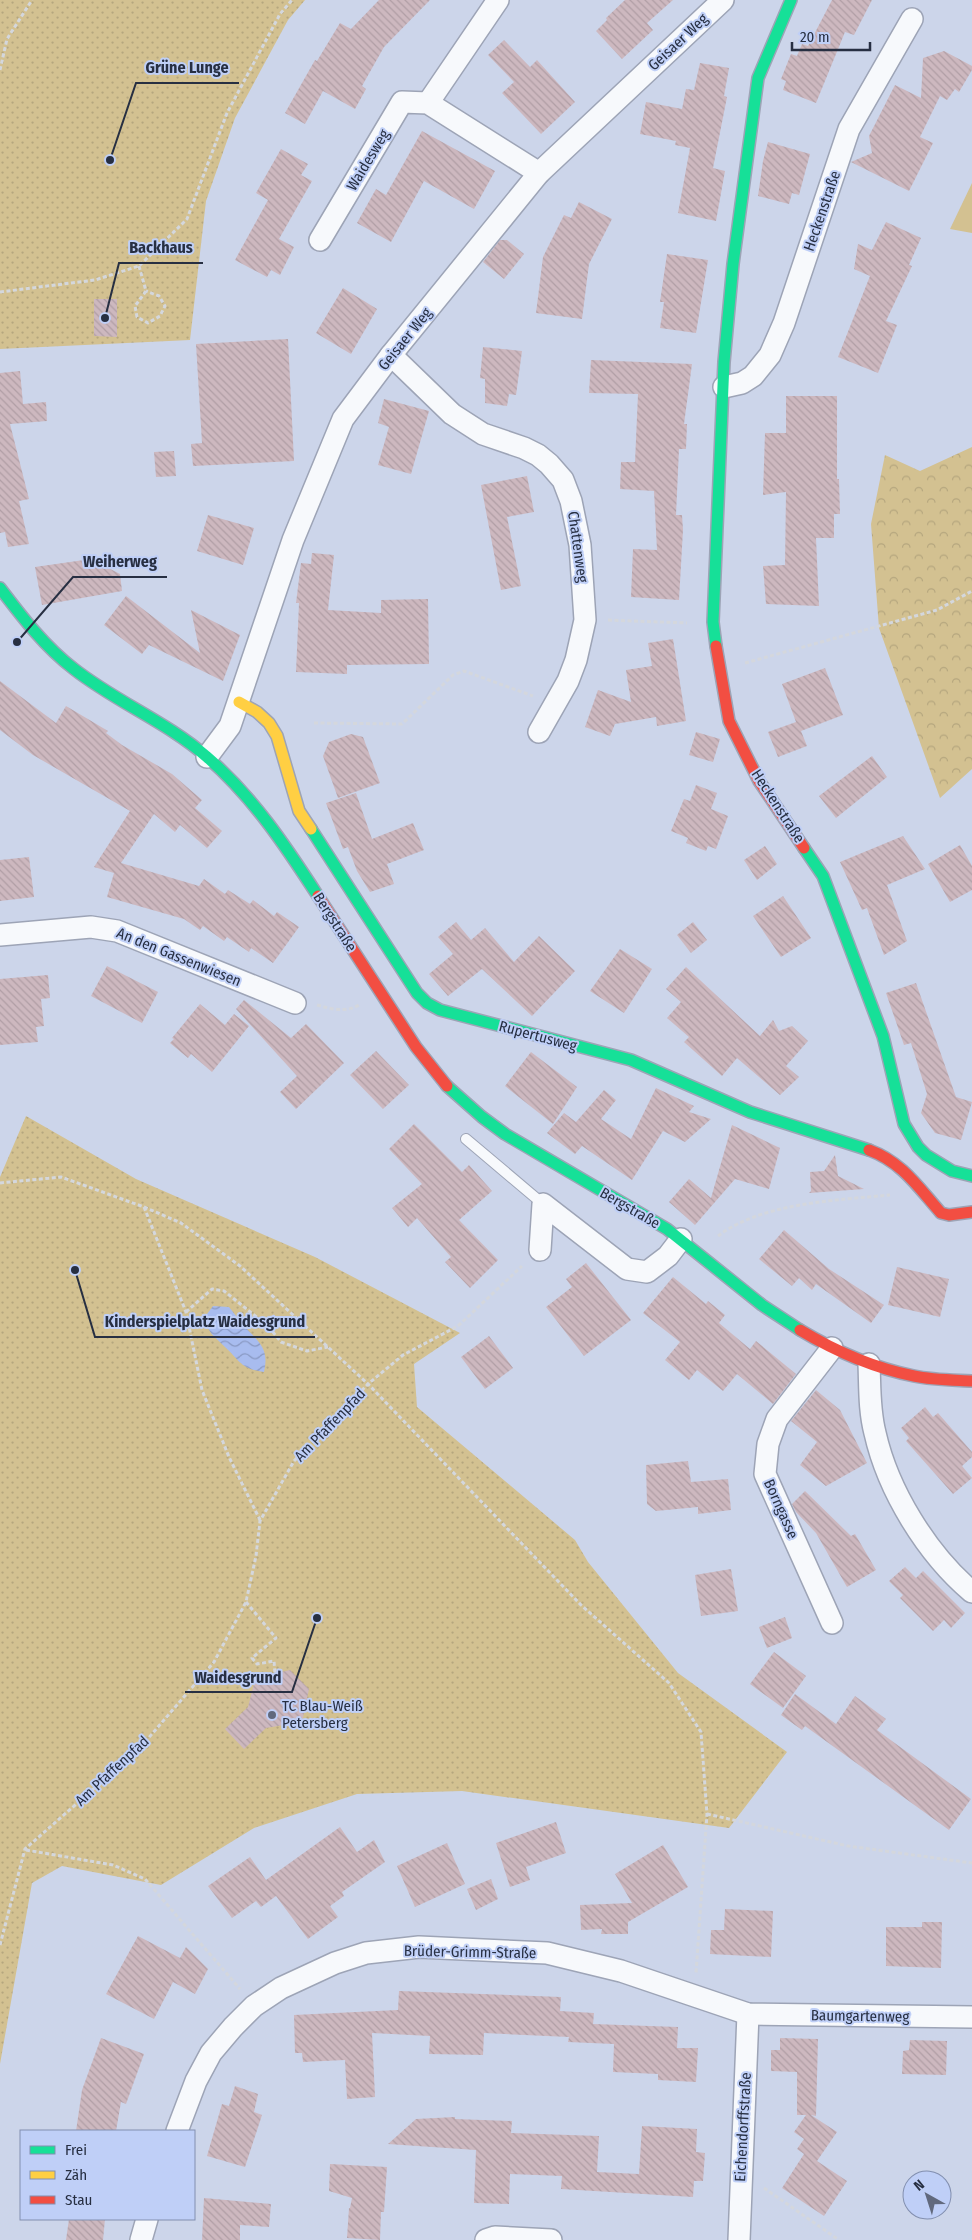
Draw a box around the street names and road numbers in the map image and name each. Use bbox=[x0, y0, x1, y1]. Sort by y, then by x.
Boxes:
street label: Geisaer Weg bbox=[644, 10, 712, 74]
street label: Waidesweg bbox=[343, 126, 393, 194]
street label: Heckenstraße bbox=[800, 168, 844, 254]
street label: Geisaer Weg bbox=[374, 304, 436, 374]
street label: Chattenweg bbox=[564, 510, 592, 584]
street label: Heckenstraße bbox=[748, 766, 808, 846]
street label: Bergstraße bbox=[309, 889, 361, 955]
street label: An den Gassenwiesen bbox=[114, 924, 244, 990]
street label: Rupertusweg bbox=[497, 1017, 579, 1055]
street label: Bergstraße bbox=[597, 1184, 663, 1232]
street label: Am Pfaffenpfad bbox=[291, 1385, 369, 1465]
street label: Borngasse bbox=[760, 1476, 802, 1542]
street label: Am Pfaffenpfad bbox=[71, 1732, 153, 1810]
street label: Brüder-Grimm-Straße bbox=[404, 1942, 536, 1962]
street label: Baumgartenweg bbox=[811, 2006, 909, 2026]
street label: Eichendorffstraße bbox=[731, 2072, 755, 2182]

